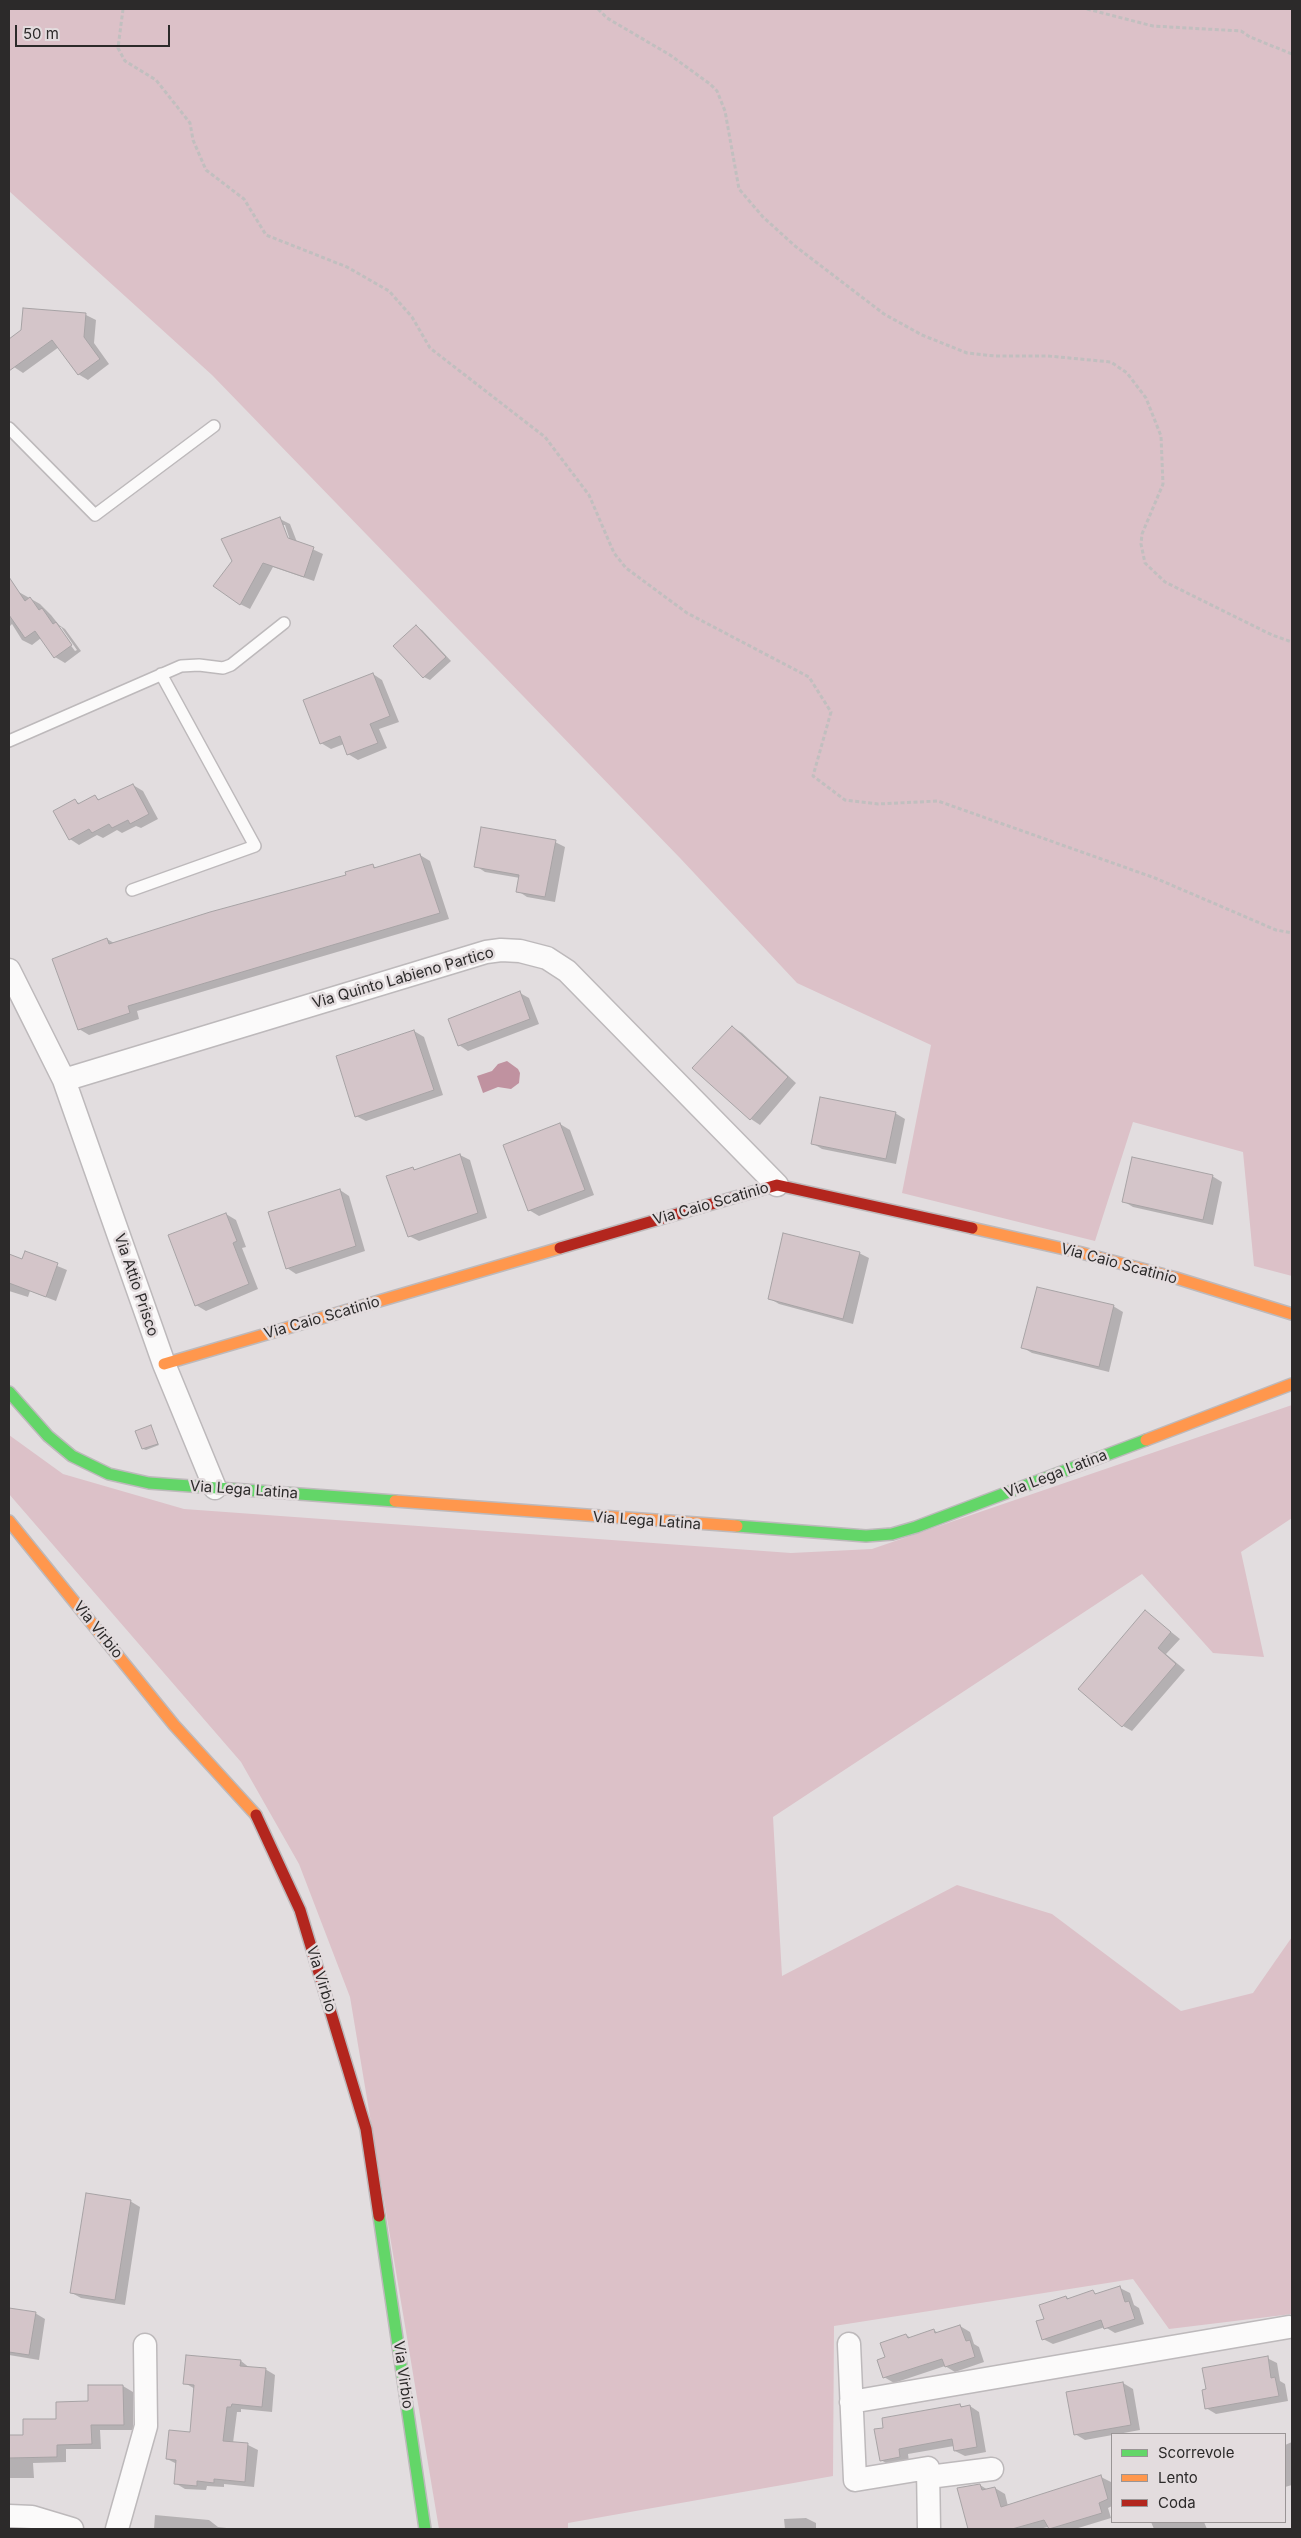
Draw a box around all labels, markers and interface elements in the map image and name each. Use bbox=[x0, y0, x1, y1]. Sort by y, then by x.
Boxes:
scale bar bbox=[18, 15, 172, 47]
text: 50 m bbox=[23, 24, 59, 43]
street label: Via Quinto Labieno Partico bbox=[310, 943, 496, 1013]
street label: Via Caio Scatinio bbox=[651, 1179, 771, 1229]
street label: Via Attio Prisco bbox=[110, 1231, 162, 1339]
street label: Via Caio Scatinio bbox=[1059, 1240, 1179, 1288]
street label: Via Caio Scatinio bbox=[262, 1293, 382, 1343]
street label: Via Lega Latina bbox=[1002, 1446, 1110, 1502]
street label: Via Lega Latina bbox=[189, 1477, 299, 1503]
street label: Via Lega Latina bbox=[592, 1508, 702, 1534]
street label: Via Virbio bbox=[70, 1598, 126, 1662]
street label: Via Virbio bbox=[302, 1944, 340, 2014]
street label: Via Virbio bbox=[389, 2340, 417, 2410]
legend bbox=[1111, 2433, 1286, 2523]
text: Scorrevole bbox=[1158, 2443, 1234, 2462]
text: Lento bbox=[1158, 2468, 1198, 2487]
text: Coda bbox=[1158, 2493, 1196, 2512]

